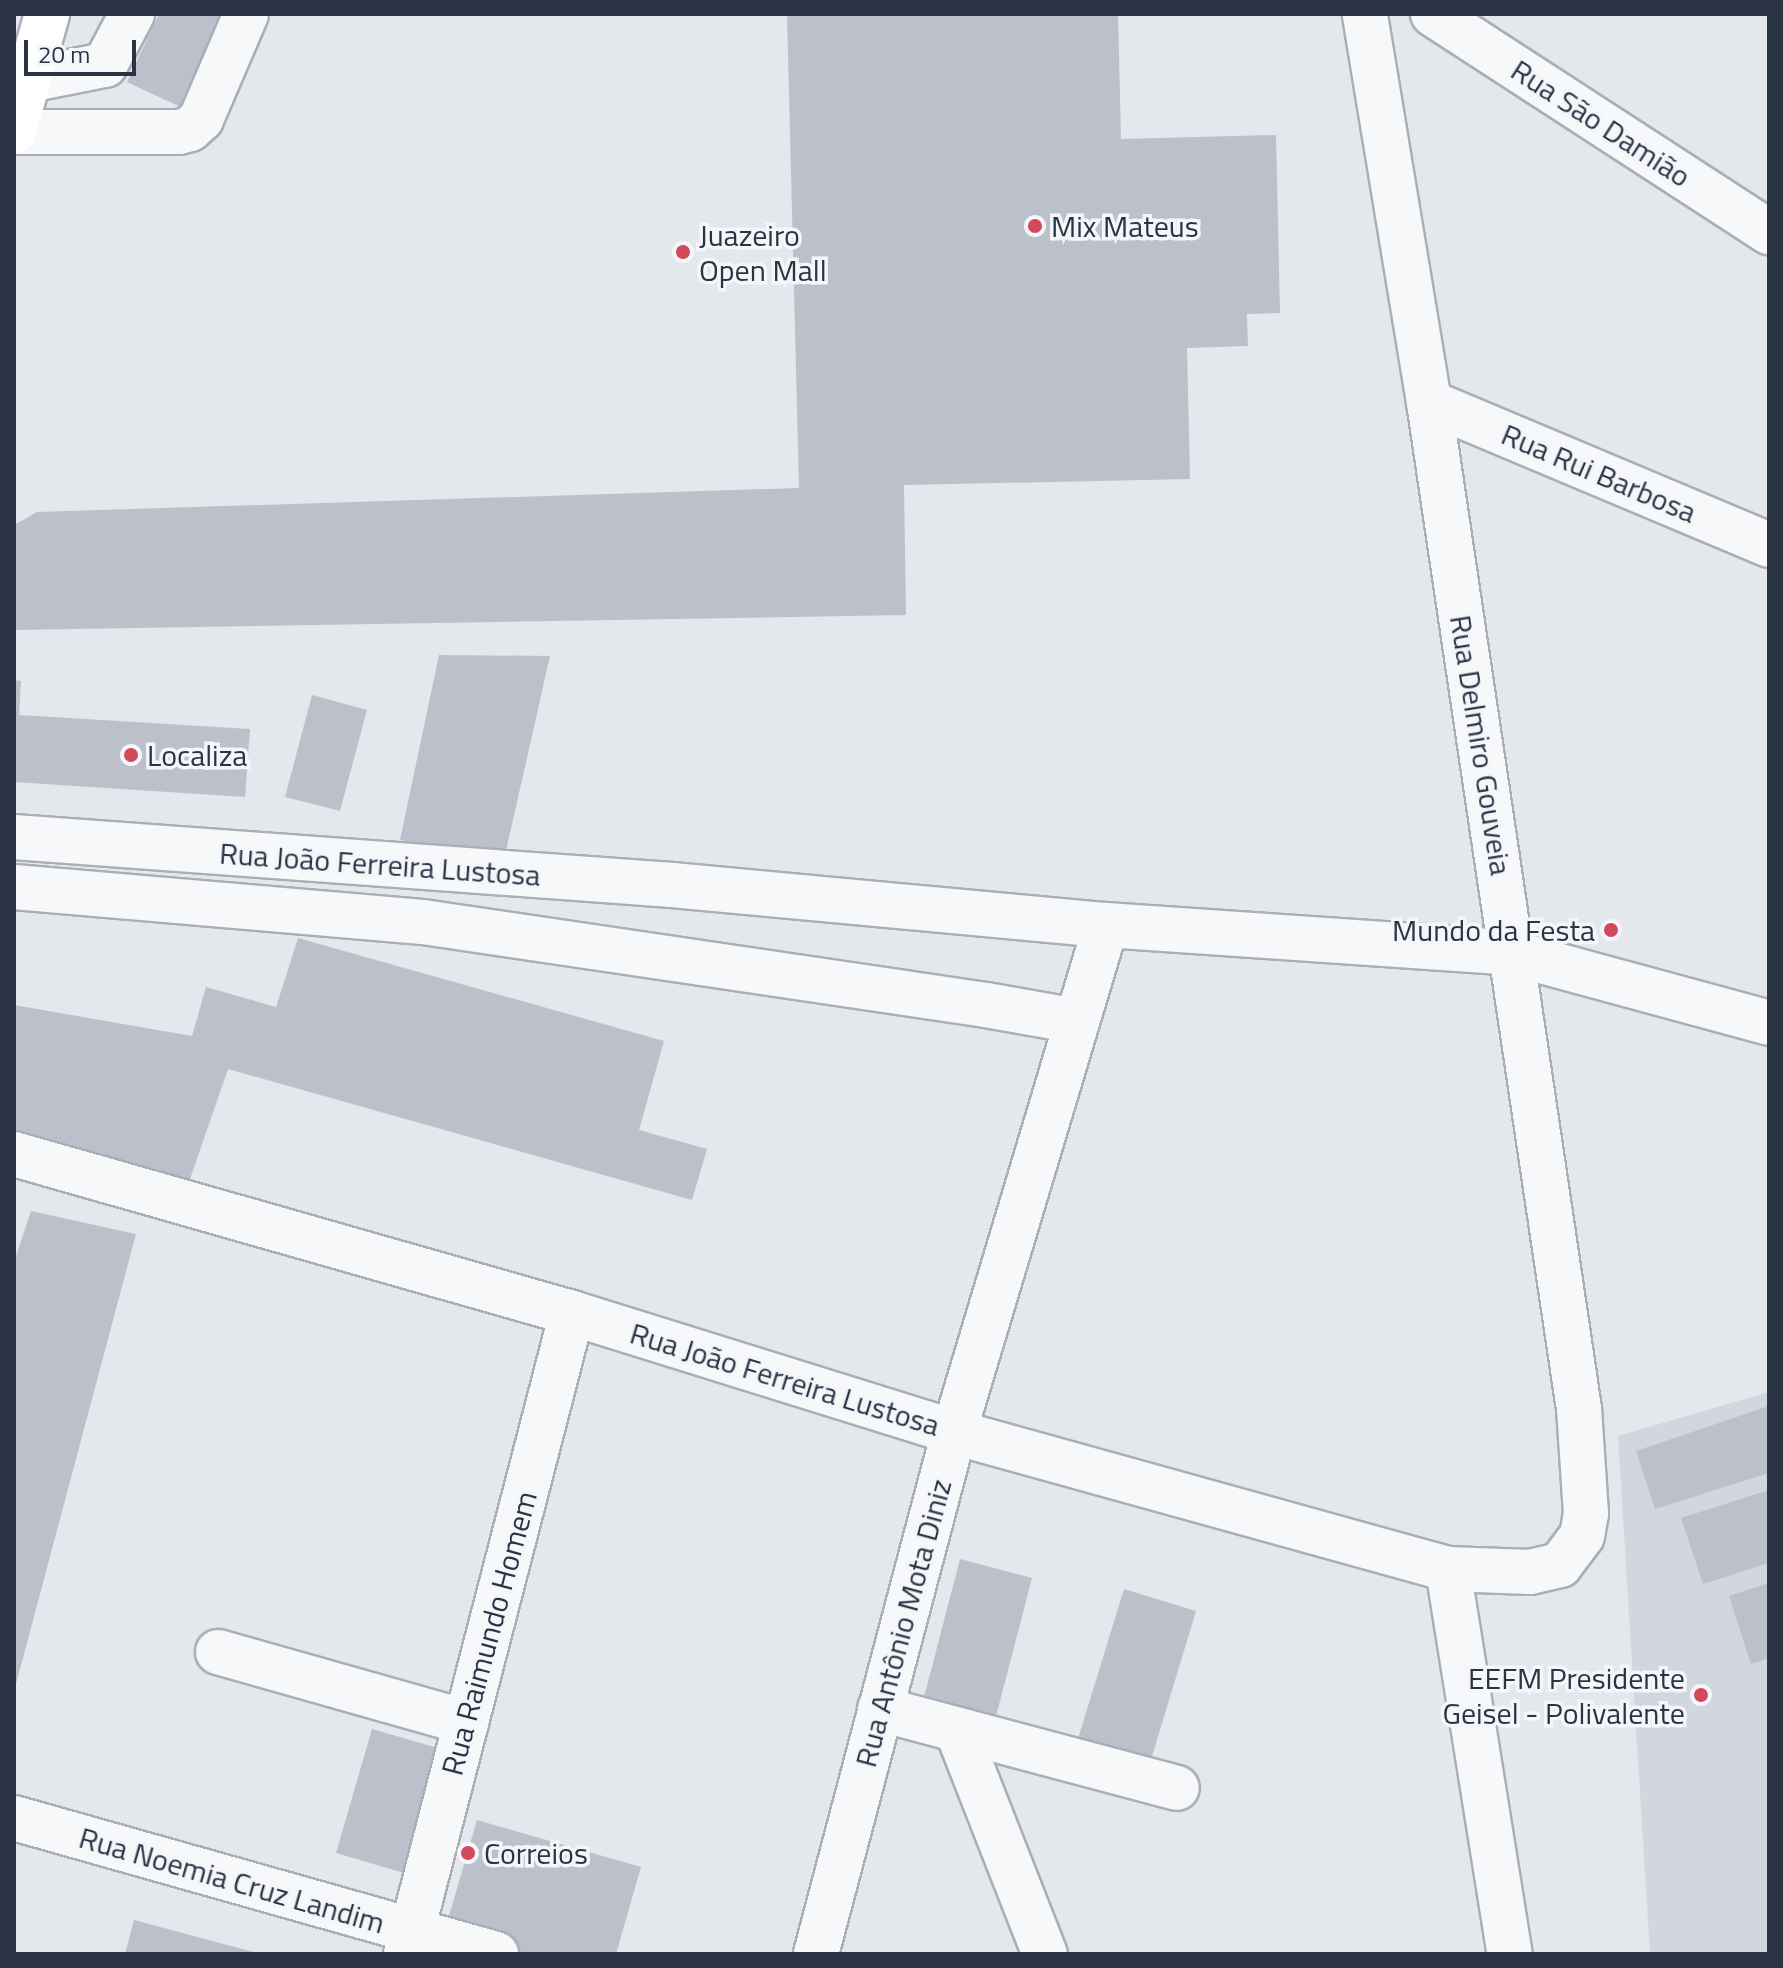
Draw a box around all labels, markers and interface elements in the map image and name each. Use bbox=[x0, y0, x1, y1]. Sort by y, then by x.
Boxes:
scale bar bbox=[28, 24, 140, 74]
text: 20 m bbox=[38, 36, 90, 72]
street label: Rua São Damião bbox=[1505, 52, 1697, 194]
place label: Mix Mateus bbox=[1051, 208, 1199, 244]
place label: Juazeiro Open Mall bbox=[699, 217, 827, 288]
marker: Mix Mateus bbox=[1026, 217, 1044, 235]
marker: Juazeiro Open Mall bbox=[674, 243, 692, 261]
street label: Rua Rui Barbosa bbox=[1496, 416, 1702, 530]
street label: Rua Delmiro Gouveia bbox=[1443, 612, 1519, 878]
place label: Localiza bbox=[147, 737, 247, 773]
marker: Localiza bbox=[122, 746, 140, 764]
street label: Rua João Ferreira Lustosa bbox=[218, 835, 542, 893]
place label: Mundo da Festa bbox=[1392, 912, 1595, 948]
marker: Mundo da Festa bbox=[1602, 921, 1620, 939]
street label: Rua João Ferreira Lustosa bbox=[626, 1315, 944, 1443]
street label: Rua Antônio Mota Diniz bbox=[847, 1475, 959, 1771]
street label: Rua Raimundo Homem bbox=[434, 1487, 544, 1779]
place label: EEFM Presidente Geisel - Polivalente bbox=[1442, 1660, 1685, 1730]
marker: EEFM Presidente Geisel - Polivalente bbox=[1692, 1686, 1710, 1704]
street label: Rua Noemia Cruz Landim bbox=[75, 1819, 389, 1941]
place label: Correios bbox=[484, 1835, 588, 1871]
marker: Correios bbox=[459, 1844, 477, 1862]

